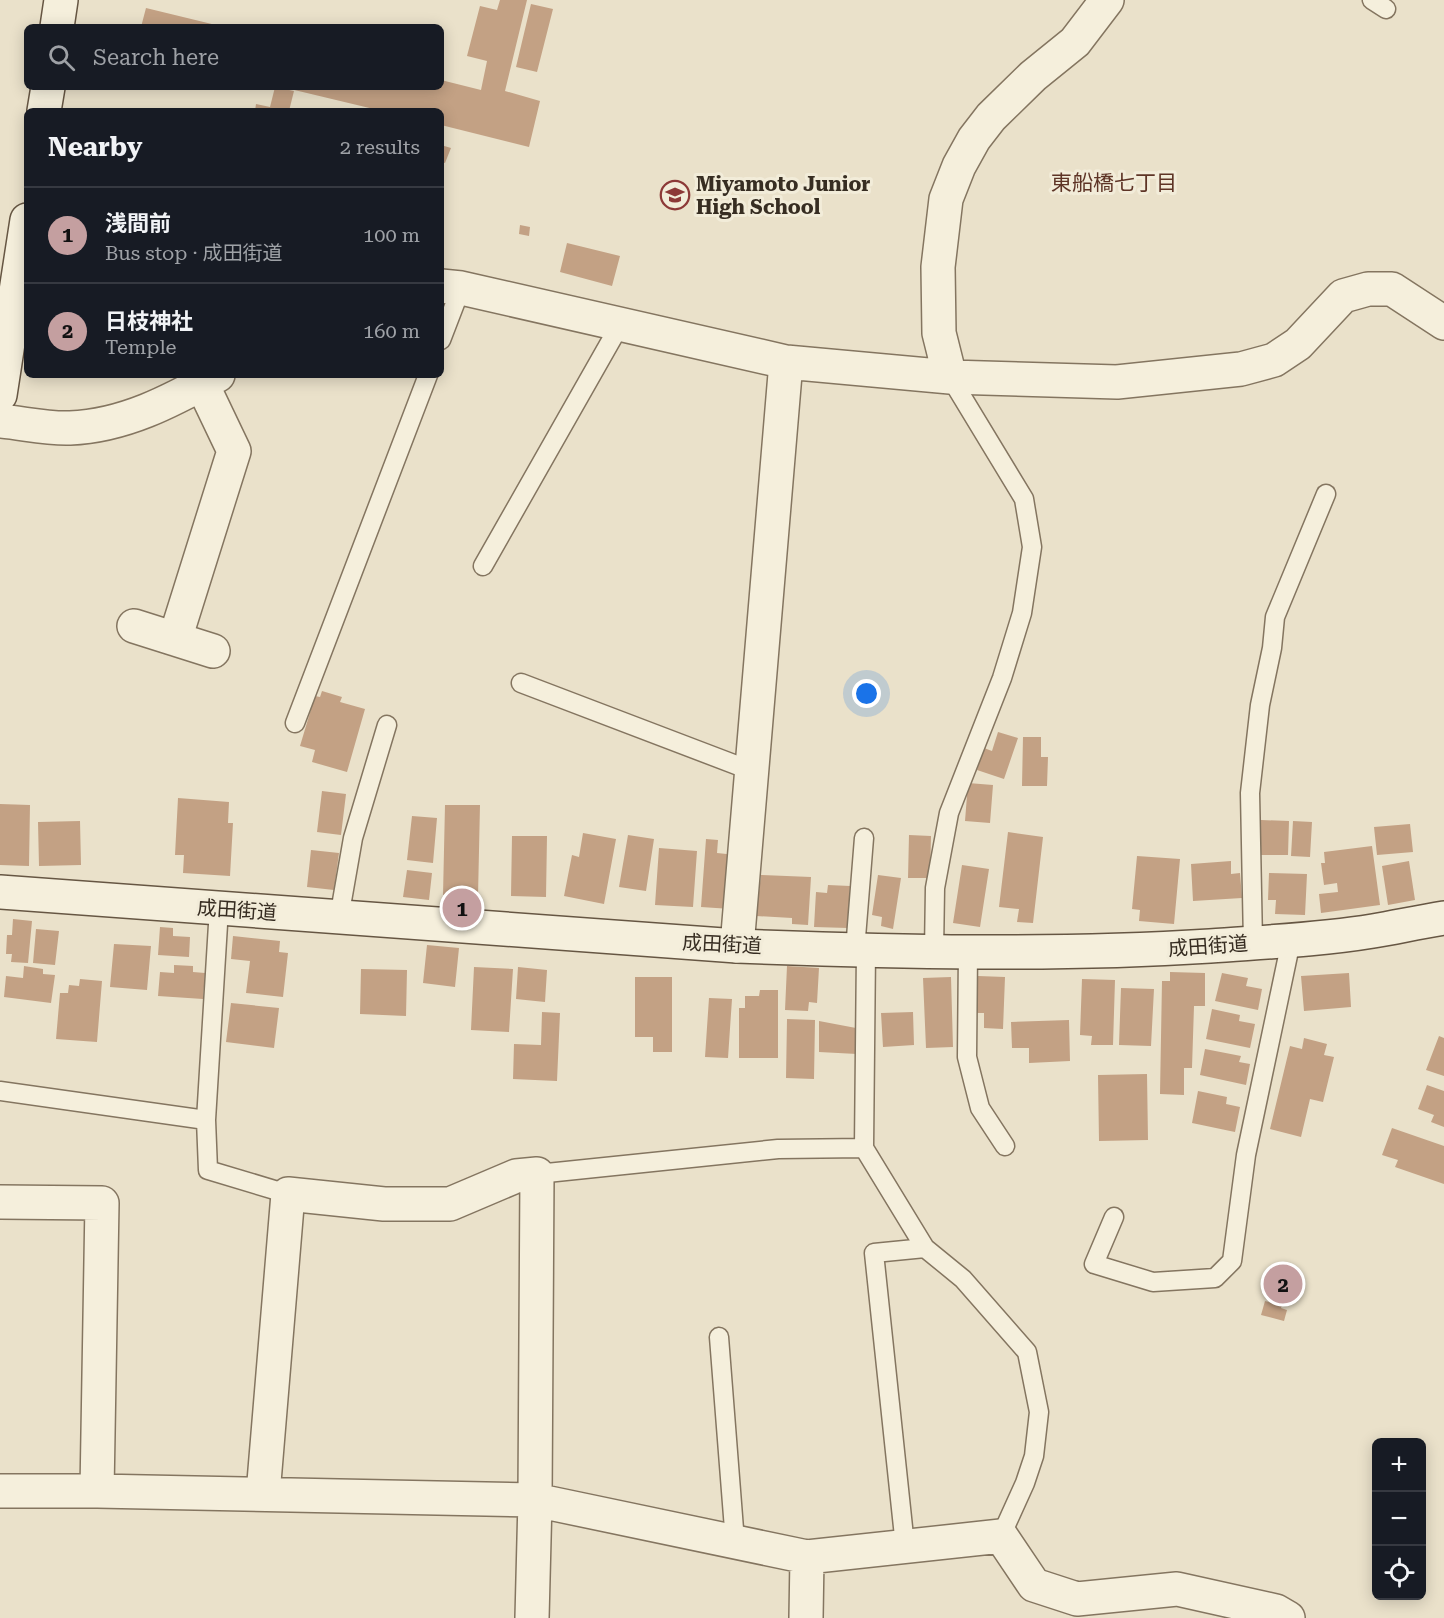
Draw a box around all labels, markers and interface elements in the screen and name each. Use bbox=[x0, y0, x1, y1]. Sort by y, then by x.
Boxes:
search box bbox=[24, 24, 444, 90]
icon: search bbox=[45, 41, 78, 74]
text: Search here bbox=[93, 45, 219, 70]
text: Nearby bbox=[48, 132, 142, 162]
text: 2 results bbox=[340, 135, 420, 159]
district label: 東船橋七丁目 bbox=[1051, 171, 1177, 195]
place label: Miyamoto Junior High School bbox=[696, 172, 870, 219]
school or university icon: Miyamoto Junior High School bbox=[659, 179, 691, 211]
text: 浅間前 bbox=[105, 211, 171, 236]
text: 1 bbox=[62, 223, 73, 247]
text: 100 m bbox=[363, 223, 420, 247]
text: Bus stop · 成田街道 bbox=[105, 241, 283, 265]
text: 日枝神社 bbox=[105, 309, 193, 334]
text: 2 bbox=[62, 319, 73, 343]
text: 160 m bbox=[363, 319, 420, 343]
text: Temple bbox=[105, 335, 177, 359]
your location bbox=[852, 679, 881, 708]
pin: 1 bbox=[442, 886, 482, 930]
street label: 成田街道 bbox=[196, 895, 278, 925]
street label: 成田街道 bbox=[681, 930, 763, 958]
street label: 成田街道 bbox=[1167, 931, 1249, 961]
pin: 2 bbox=[1264, 1262, 1302, 1306]
map controls bbox=[1372, 1438, 1426, 1600]
button: + bbox=[1372, 1438, 1426, 1492]
button: − bbox=[1372, 1492, 1426, 1546]
button: locate bbox=[1372, 1546, 1426, 1600]

